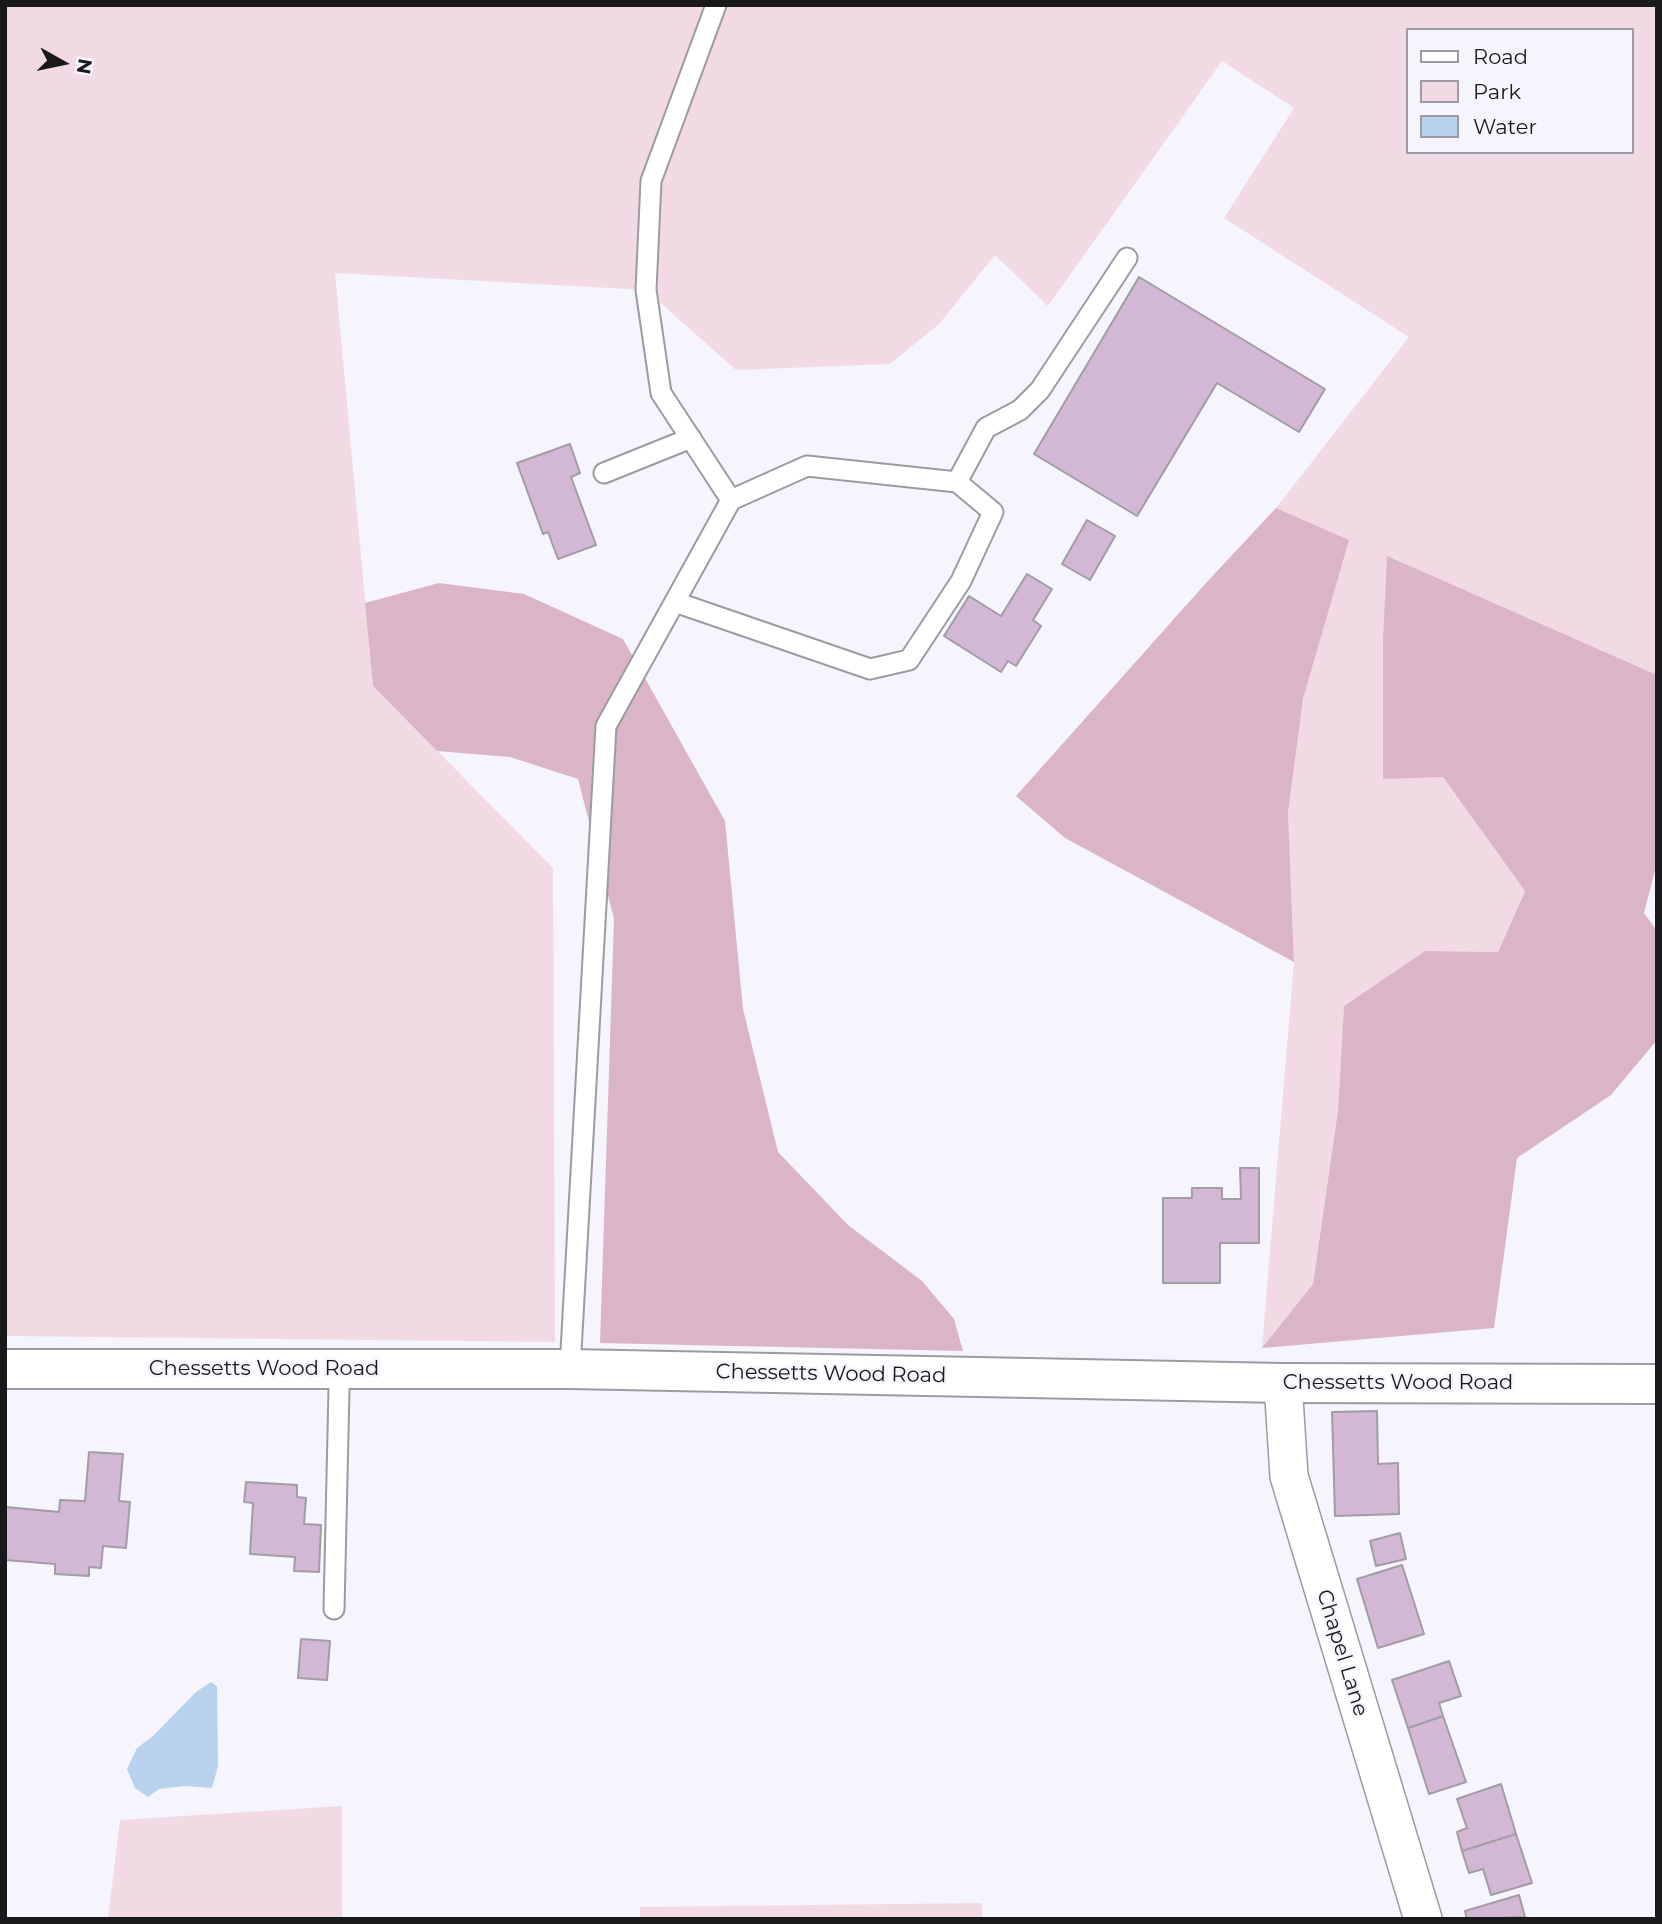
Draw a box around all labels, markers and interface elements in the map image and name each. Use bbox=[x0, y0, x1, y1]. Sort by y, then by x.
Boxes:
north arrow bbox=[28, 28, 98, 98]
legend bbox=[1406, 28, 1634, 154]
text: Road bbox=[1473, 44, 1528, 69]
text: N bbox=[72, 57, 97, 76]
text: Park bbox=[1473, 79, 1521, 104]
text: Water bbox=[1473, 114, 1537, 139]
street label: Chessetts Wood Road bbox=[149, 1356, 379, 1382]
street label: Chessetts Wood Road bbox=[715, 1359, 947, 1389]
street label: Chessetts Wood Road bbox=[1283, 1370, 1513, 1396]
street label: Chapel Lane bbox=[1311, 1587, 1373, 1719]

